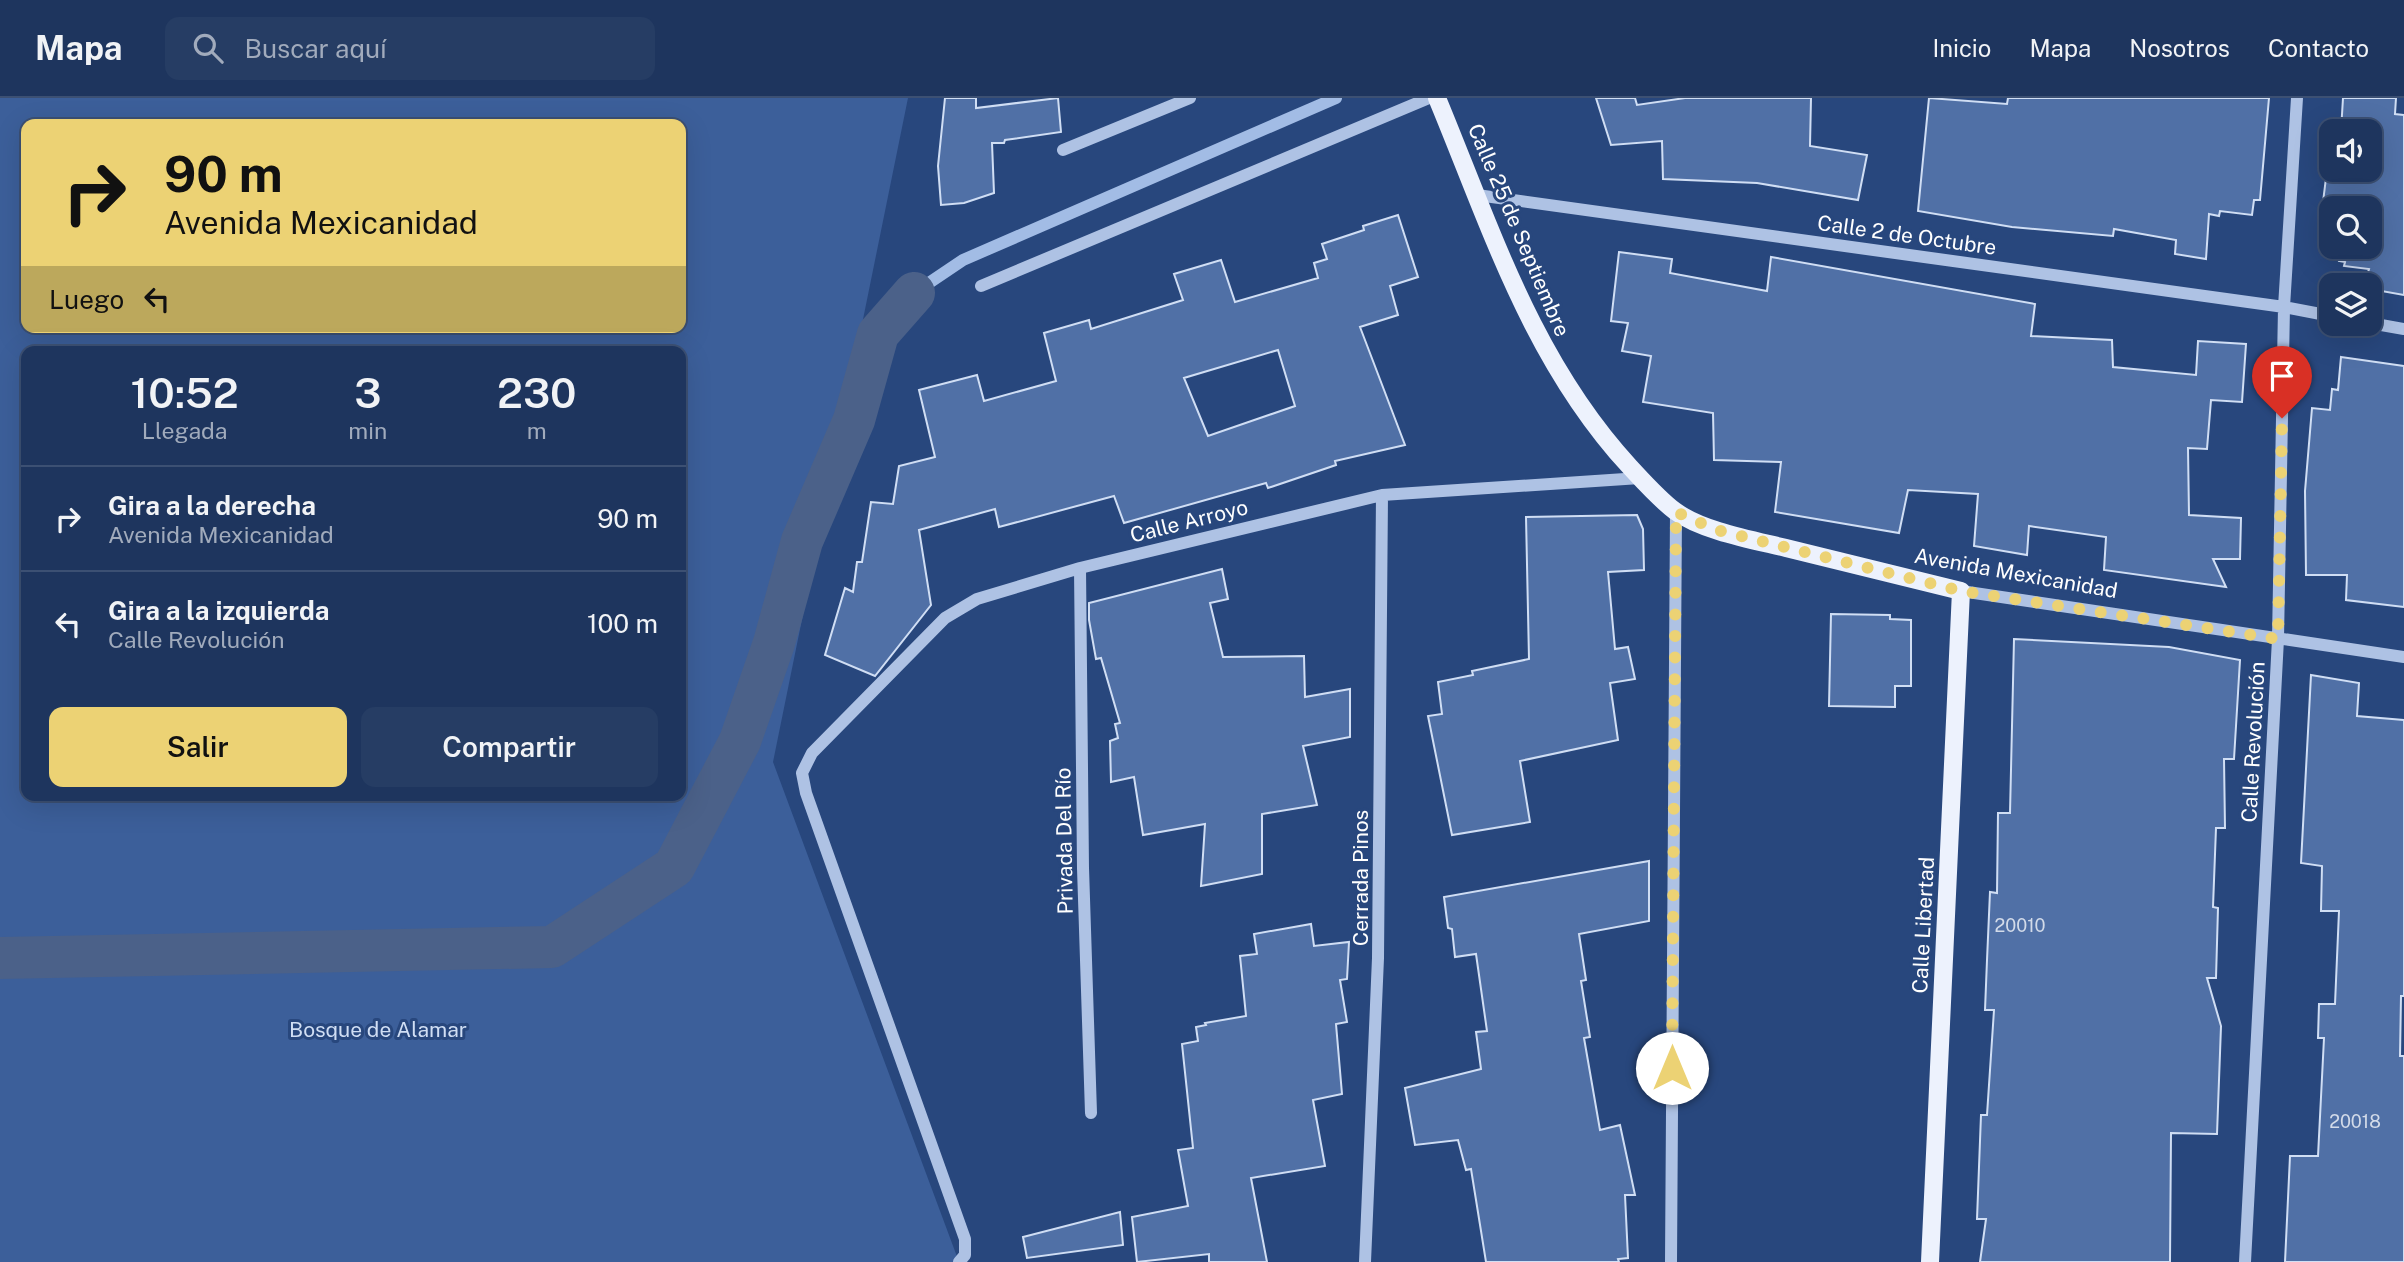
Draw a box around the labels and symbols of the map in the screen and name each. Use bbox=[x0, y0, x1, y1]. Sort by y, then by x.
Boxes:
street label: Calle 25 de Septiembre bbox=[1463, 120, 1575, 340]
street label: Calle 2 de Octubre bbox=[1816, 210, 1998, 260]
pin bbox=[2252, 346, 2312, 418]
street label: Calle Arroyo bbox=[1128, 494, 1250, 548]
street label: Avenida Mexicanidad bbox=[1912, 543, 2120, 603]
street label: Calle Revolución bbox=[2236, 661, 2270, 823]
street label: Privada Del Río bbox=[1050, 767, 1078, 915]
street label: Cerrada Pinos bbox=[1348, 810, 1373, 946]
street label: Calle Libertad bbox=[1907, 856, 1939, 994]
house number: 20010 bbox=[1995, 915, 2045, 936]
park label: Bosque de Alamar bbox=[289, 1017, 467, 1042]
position arrow bbox=[1635, 1031, 1709, 1105]
house number: 20018 bbox=[2329, 1111, 2381, 1132]

